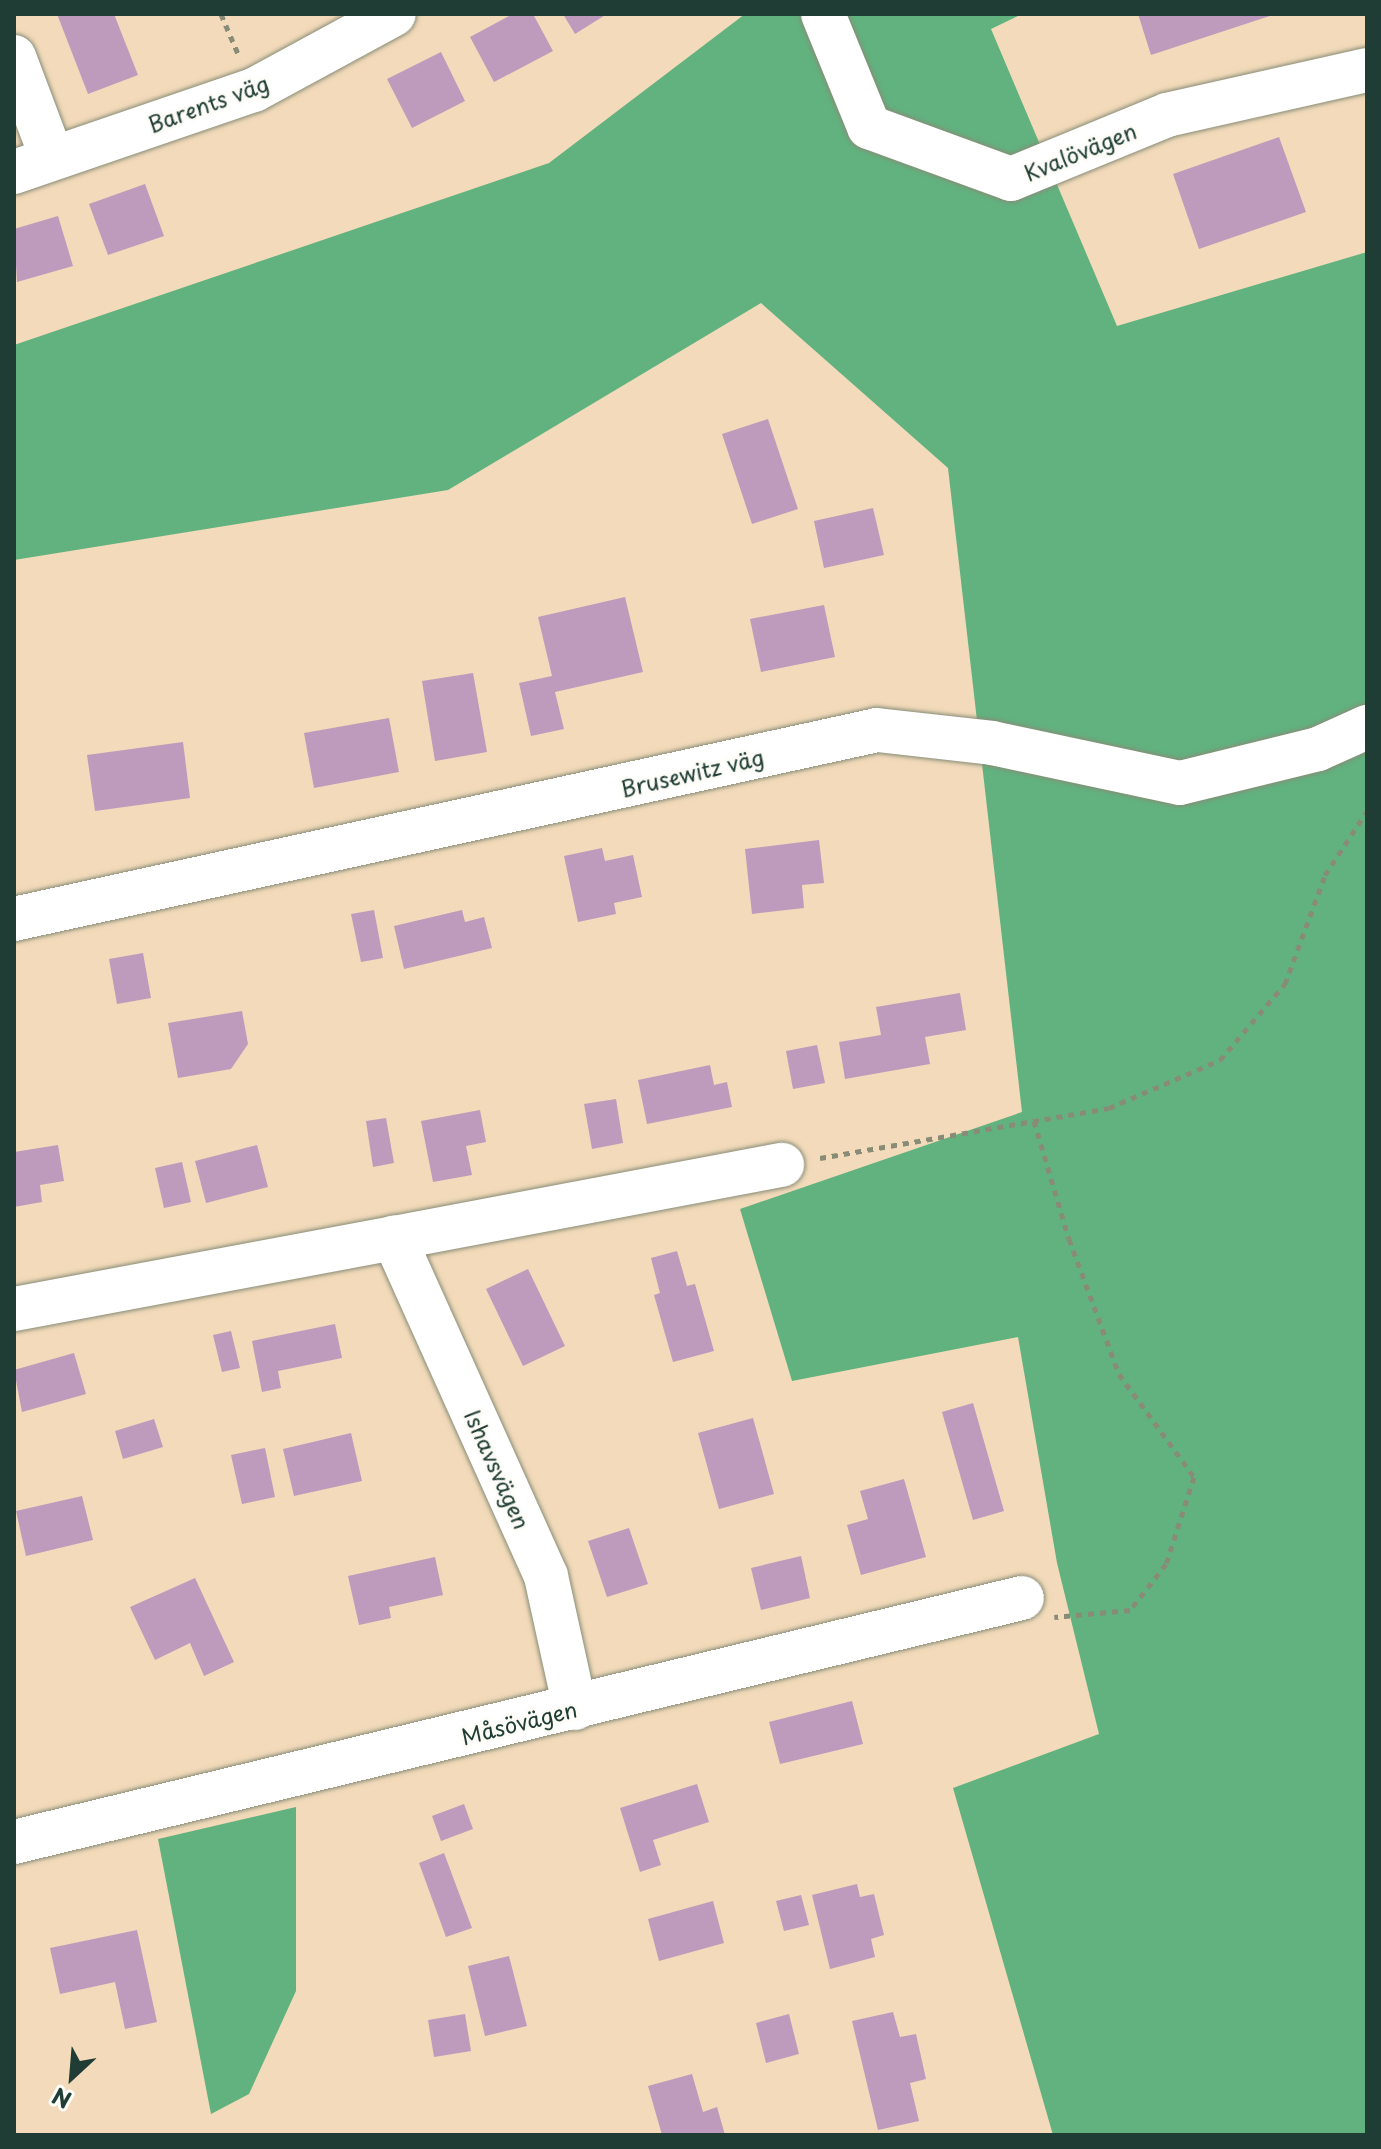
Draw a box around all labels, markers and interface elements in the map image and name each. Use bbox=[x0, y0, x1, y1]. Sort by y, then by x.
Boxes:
street label: Barents väg bbox=[144, 69, 272, 137]
street label: Kvalövägen bbox=[1020, 117, 1140, 185]
street label: Brusewitz väg bbox=[618, 743, 766, 801]
street label: Ishavsvägen bbox=[460, 1405, 536, 1533]
street label: Måsövägen bbox=[458, 1695, 580, 1749]
north arrow bbox=[32, 2037, 112, 2117]
text: N bbox=[46, 2080, 76, 2118]

